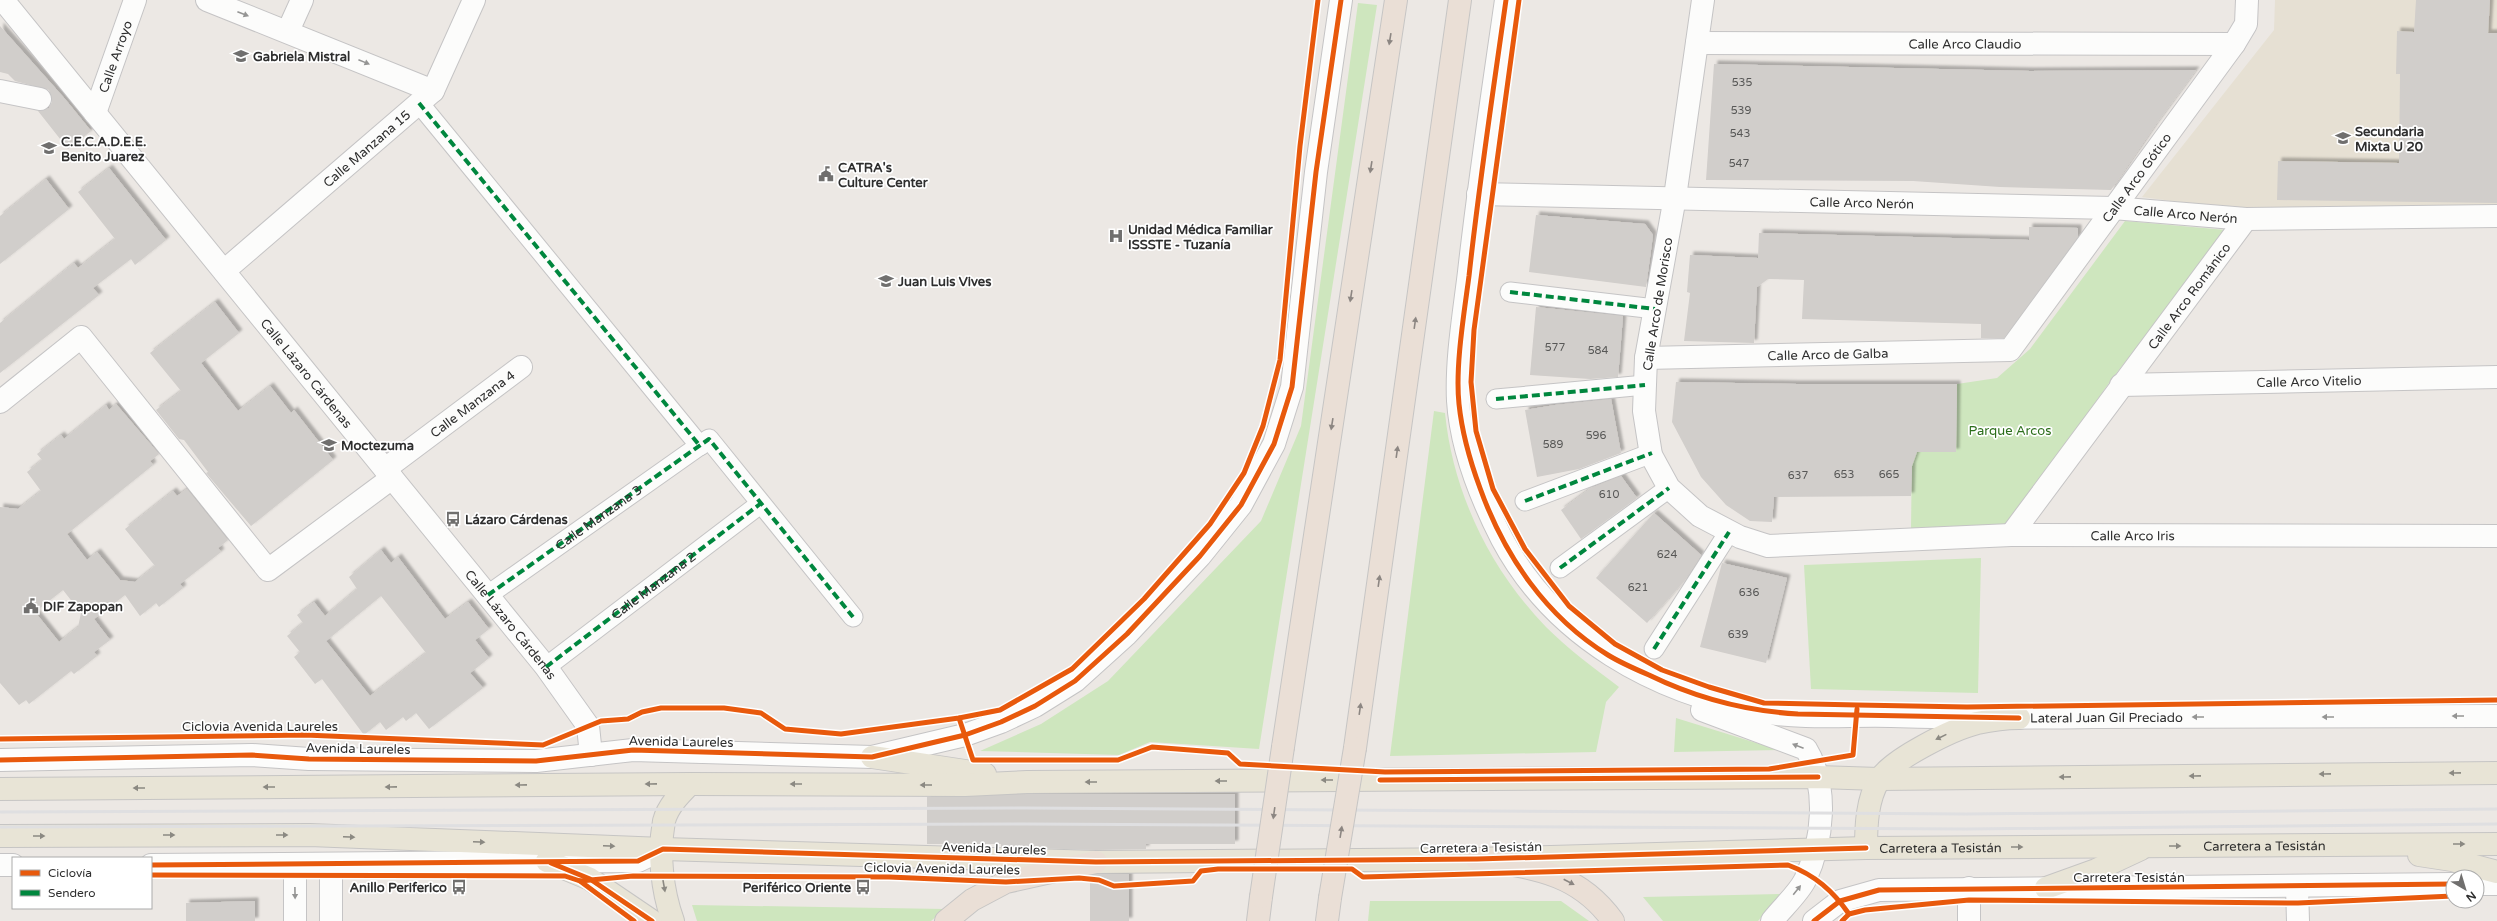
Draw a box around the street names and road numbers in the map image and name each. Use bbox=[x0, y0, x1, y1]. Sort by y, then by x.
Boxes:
street label: Calle Arroyo bbox=[96, 18, 136, 95]
street label: Calle Arco Claudio bbox=[1908, 36, 2022, 53]
street label: Calle Manzana 15 bbox=[320, 107, 414, 191]
street label: Calle Arco Gótico bbox=[2099, 130, 2175, 226]
street label: Calle Arco Nerón bbox=[1809, 194, 1914, 213]
street label: Calle Arco Nerón bbox=[2133, 203, 2238, 227]
street label: Calle Arco de Morisco bbox=[1640, 236, 1676, 372]
street label: Calle Arco Románico bbox=[2145, 240, 2234, 353]
street label: Calle Lázaro Cárdenas bbox=[257, 316, 355, 432]
street label: Calle Arco de Galba bbox=[1767, 346, 1889, 364]
street label: Calle Manzana 4 bbox=[427, 367, 518, 441]
street label: Calle Arco Vitelio bbox=[2256, 373, 2362, 391]
street label: Calle Manzana 3 bbox=[553, 482, 645, 554]
street label: Calle Arco Iris bbox=[2090, 528, 2175, 544]
street label: Calle Manzana 2 bbox=[609, 549, 699, 623]
street label: Calle Lázaro Cárdenas bbox=[461, 567, 559, 683]
street label: Lateral Juan Gil Preciado bbox=[2030, 710, 2183, 727]
street label: Ciclovia Avenida Laureles bbox=[182, 719, 338, 735]
street label: Avenida Laureles bbox=[628, 733, 734, 751]
street label: Avenida Laureles bbox=[305, 740, 411, 758]
street label: Carretera a Tesistán bbox=[2203, 838, 2326, 855]
street label: Avenida Laureles bbox=[941, 839, 1047, 859]
street label: Carretera a Tesistán bbox=[1420, 839, 1542, 857]
street label: Carretera a Tesistán bbox=[1879, 840, 2002, 857]
street label: Ciclovia Avenida Laureles bbox=[864, 860, 1020, 878]
street label: Carretera Tesistán bbox=[2073, 870, 2185, 886]

